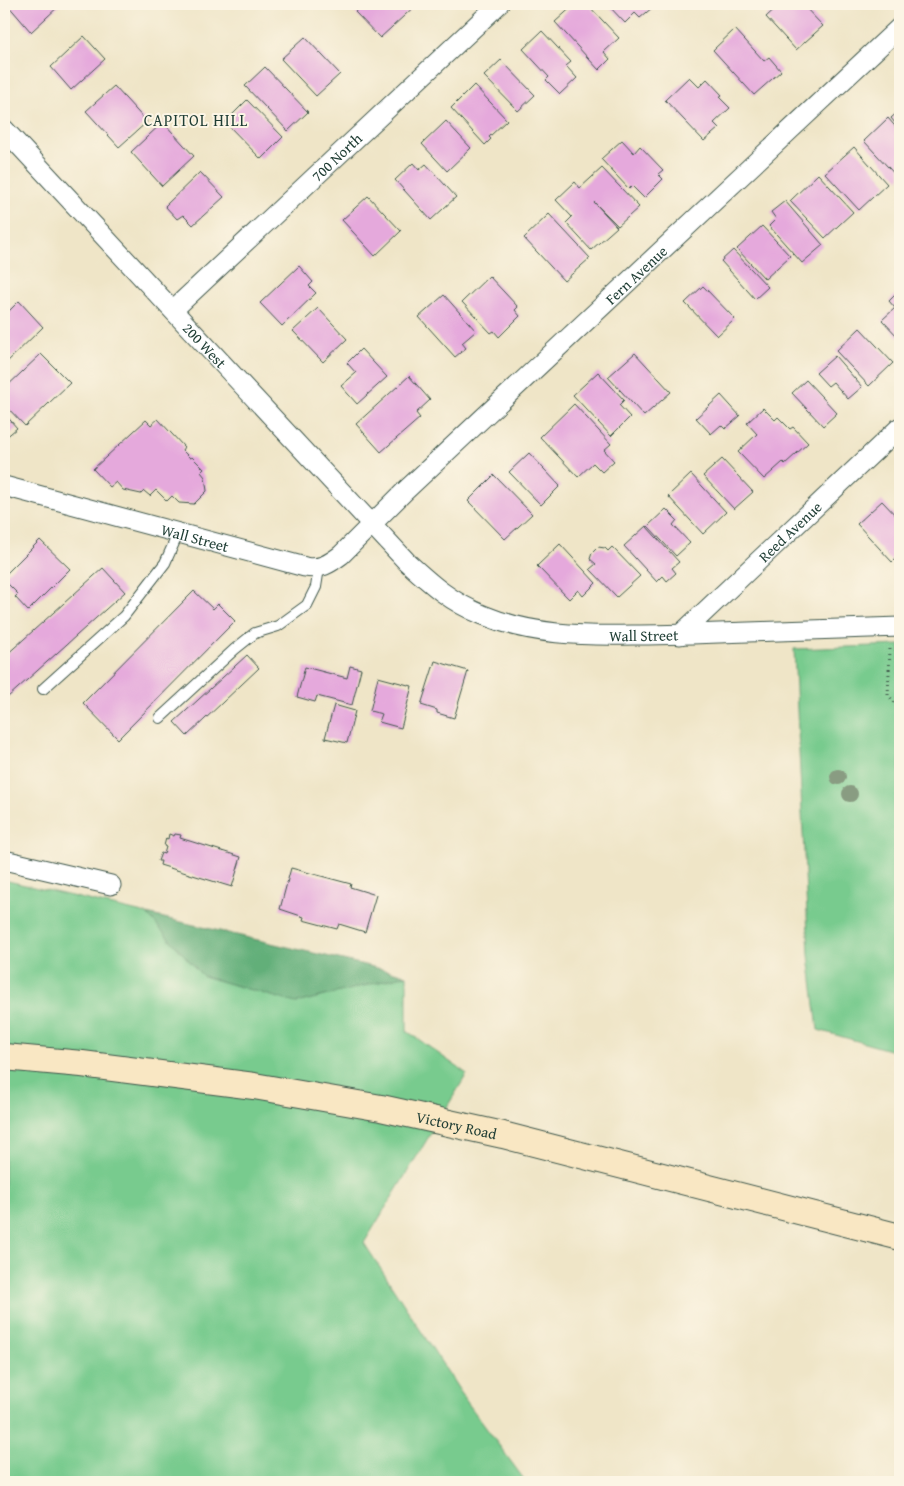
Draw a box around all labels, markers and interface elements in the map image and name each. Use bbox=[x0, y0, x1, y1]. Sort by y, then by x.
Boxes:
district label: CAPITOL HILL bbox=[144, 108, 248, 132]
street label: 700 North bbox=[306, 127, 367, 186]
street label: Fern Avenue bbox=[600, 240, 671, 309]
street label: 200 West bbox=[178, 317, 232, 373]
street label: Reed Avenue bbox=[753, 496, 826, 566]
street label: Wall Street bbox=[159, 518, 232, 557]
street label: Wall Street bbox=[609, 624, 679, 646]
street label: Victory Road bbox=[414, 1106, 499, 1144]

